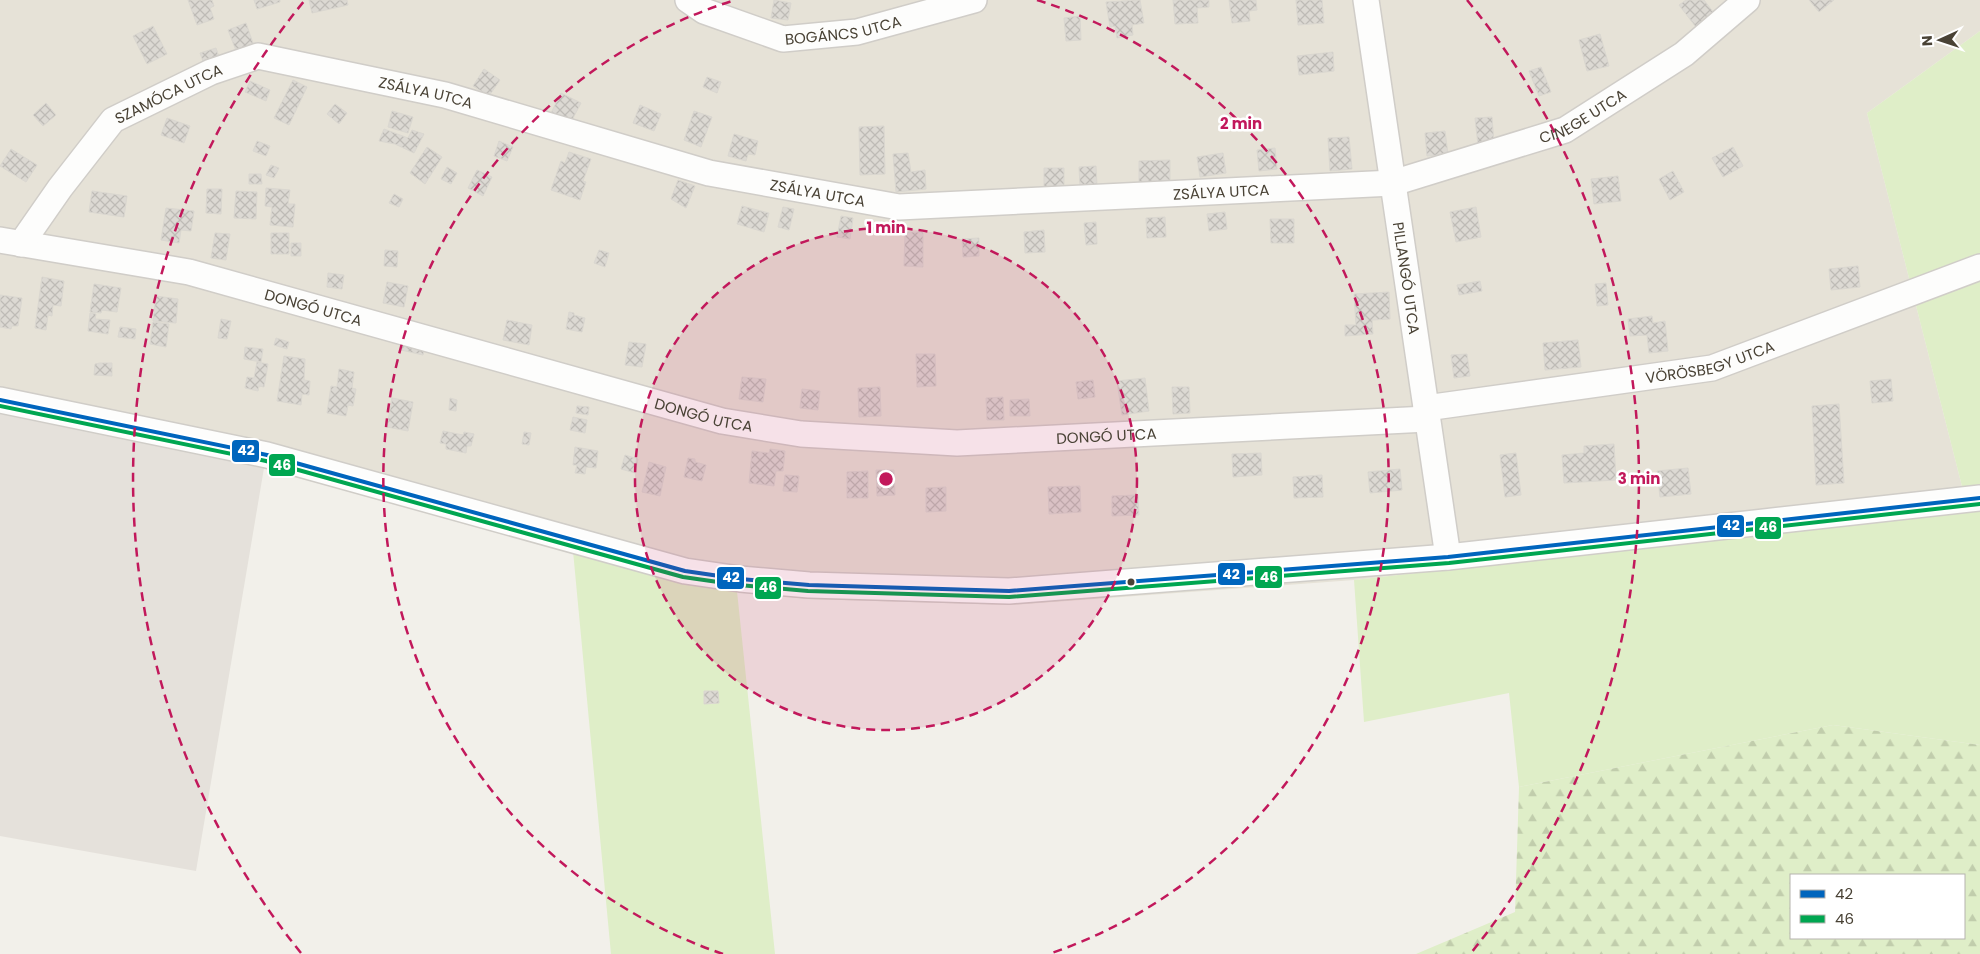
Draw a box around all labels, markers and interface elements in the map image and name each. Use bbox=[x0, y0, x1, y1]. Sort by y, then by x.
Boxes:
street label: BOGÁNCS UTCA bbox=[784, 10, 903, 49]
north arrow bbox=[1915, 15, 1965, 65]
text: N bbox=[1917, 35, 1937, 46]
street label: SZAMÓCA UTCA bbox=[111, 58, 225, 128]
street label: ZSÁLYA UTCA bbox=[377, 71, 476, 113]
street label: CINEGE UTCA bbox=[1537, 83, 1630, 148]
text: 2 min bbox=[1220, 113, 1262, 134]
street label: ZSÁLYA UTCA bbox=[768, 174, 867, 211]
street label: ZSÁLYA UTCA bbox=[1172, 179, 1270, 204]
text: 1 min bbox=[866, 217, 906, 238]
street label: PILLANGÓ UTCA bbox=[1388, 220, 1426, 336]
street label: DONGÓ UTCA bbox=[262, 283, 365, 330]
street label: VÖRÖSBEGY UTCA bbox=[1644, 335, 1777, 388]
street label: DONGÓ UTCA bbox=[652, 392, 754, 436]
street label: DONGÓ UTCA bbox=[1056, 422, 1157, 448]
line badge: 42 bbox=[231, 439, 260, 463]
text: 42 bbox=[237, 440, 255, 460]
line badge: 46 bbox=[268, 453, 296, 477]
text: 46 bbox=[273, 455, 291, 475]
text: 3 min bbox=[1618, 468, 1660, 489]
centre of rings bbox=[877, 470, 895, 488]
line badge: 42 bbox=[1716, 514, 1745, 538]
text: 42 bbox=[1722, 515, 1740, 535]
line badge: 46 bbox=[1754, 516, 1782, 540]
text: 46 bbox=[1759, 517, 1777, 537]
line badge: 42 bbox=[1217, 562, 1246, 586]
text: 42 bbox=[1222, 564, 1240, 584]
line badge: 46 bbox=[1254, 565, 1283, 589]
line badge: 42 bbox=[716, 566, 745, 590]
text: 42 bbox=[722, 567, 740, 587]
text: 46 bbox=[1260, 567, 1278, 587]
line badge: 46 bbox=[754, 576, 782, 600]
text: 46 bbox=[759, 577, 777, 597]
unlabelled marker bbox=[1126, 577, 1136, 587]
legend bbox=[1790, 874, 1965, 939]
text: 42 bbox=[1835, 883, 1853, 904]
text: 46 bbox=[1835, 908, 1854, 929]

